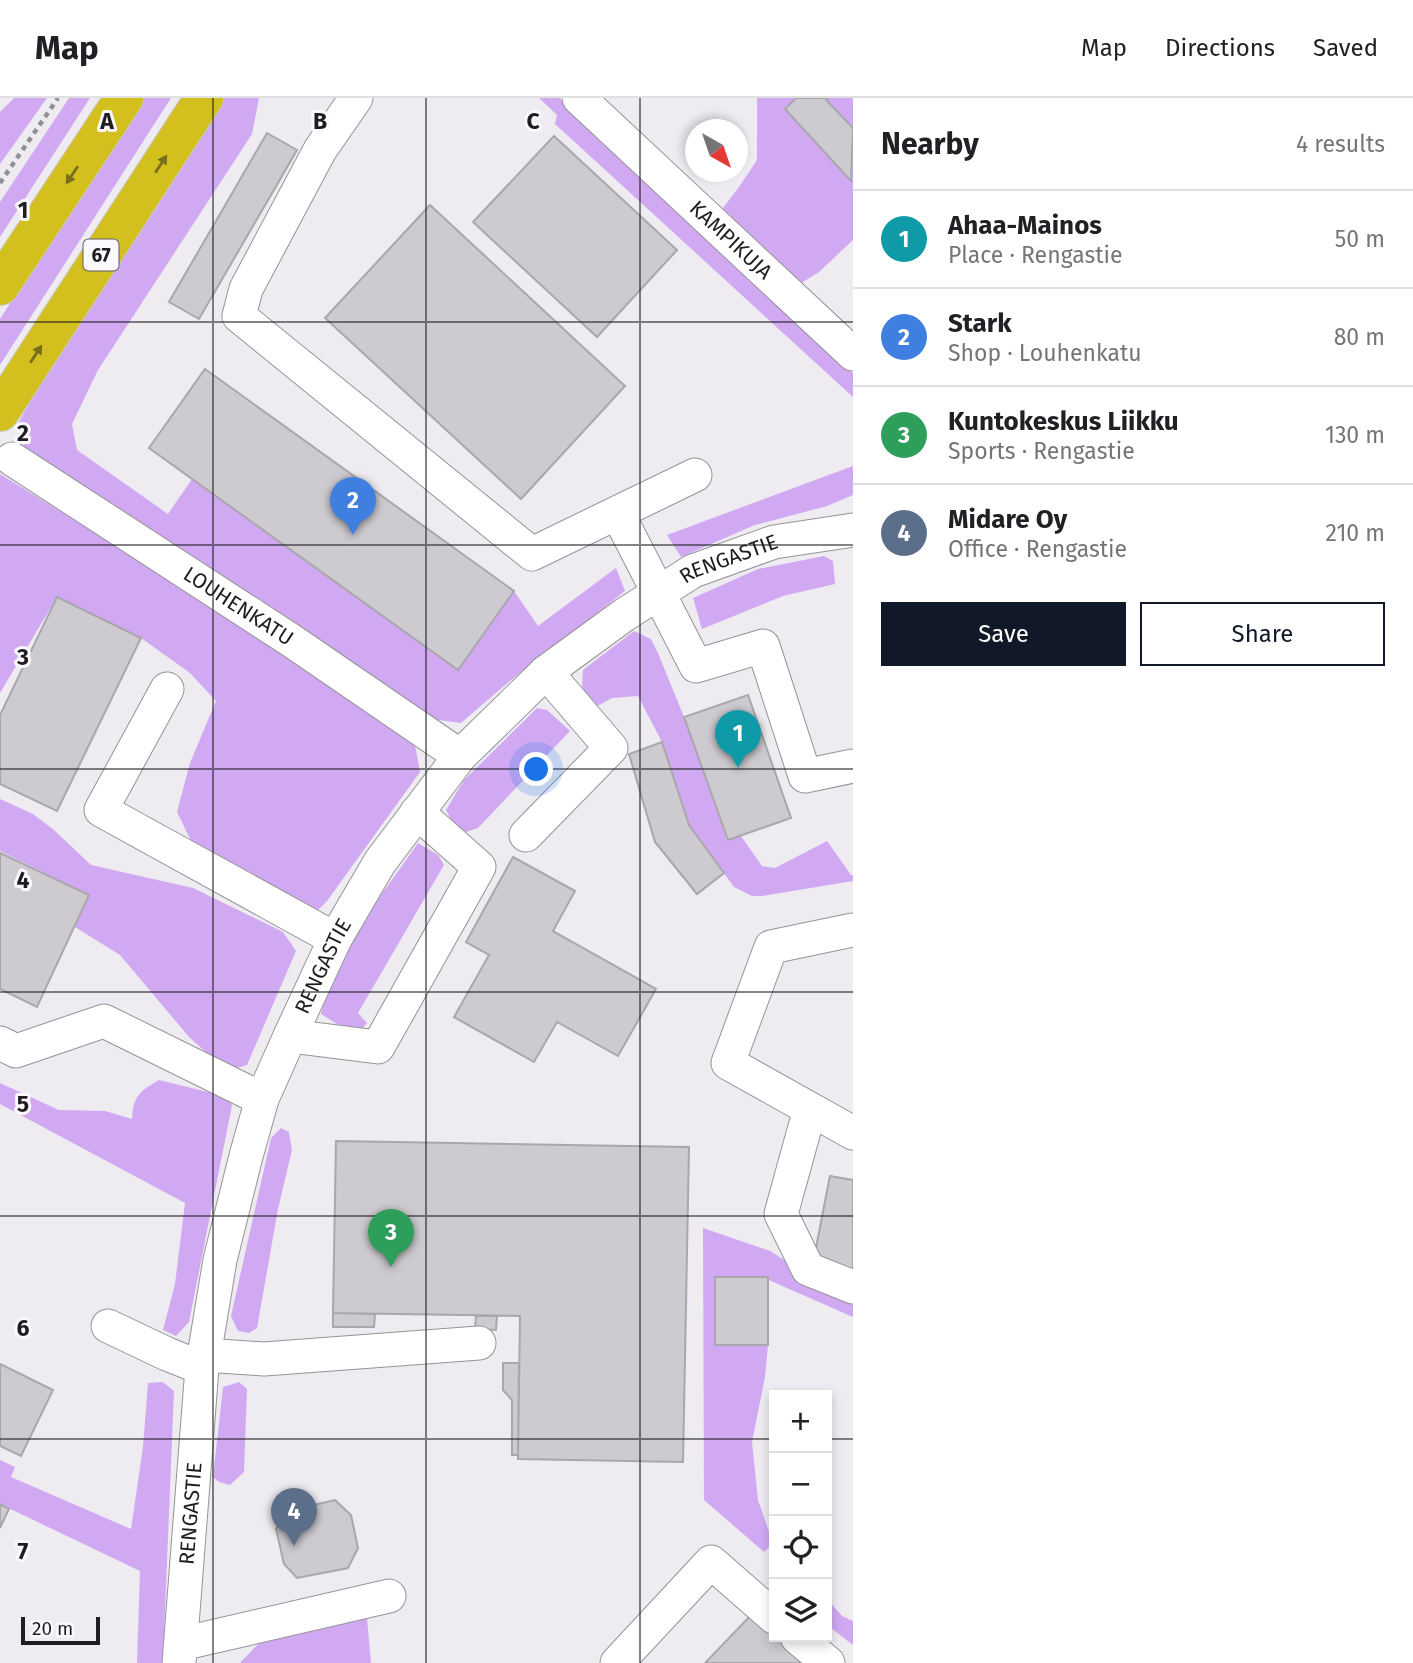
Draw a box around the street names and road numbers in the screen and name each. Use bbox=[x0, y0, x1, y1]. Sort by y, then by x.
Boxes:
street label: KAMPIKUJA bbox=[684, 195, 778, 285]
road number: 67 bbox=[84, 239, 119, 270]
street label: RENGASTIE bbox=[674, 529, 781, 589]
street label: LOUHENKATU bbox=[178, 561, 298, 651]
street label: RENGASTIE bbox=[289, 914, 357, 1018]
street label: RENGASTIE bbox=[174, 1461, 208, 1566]

